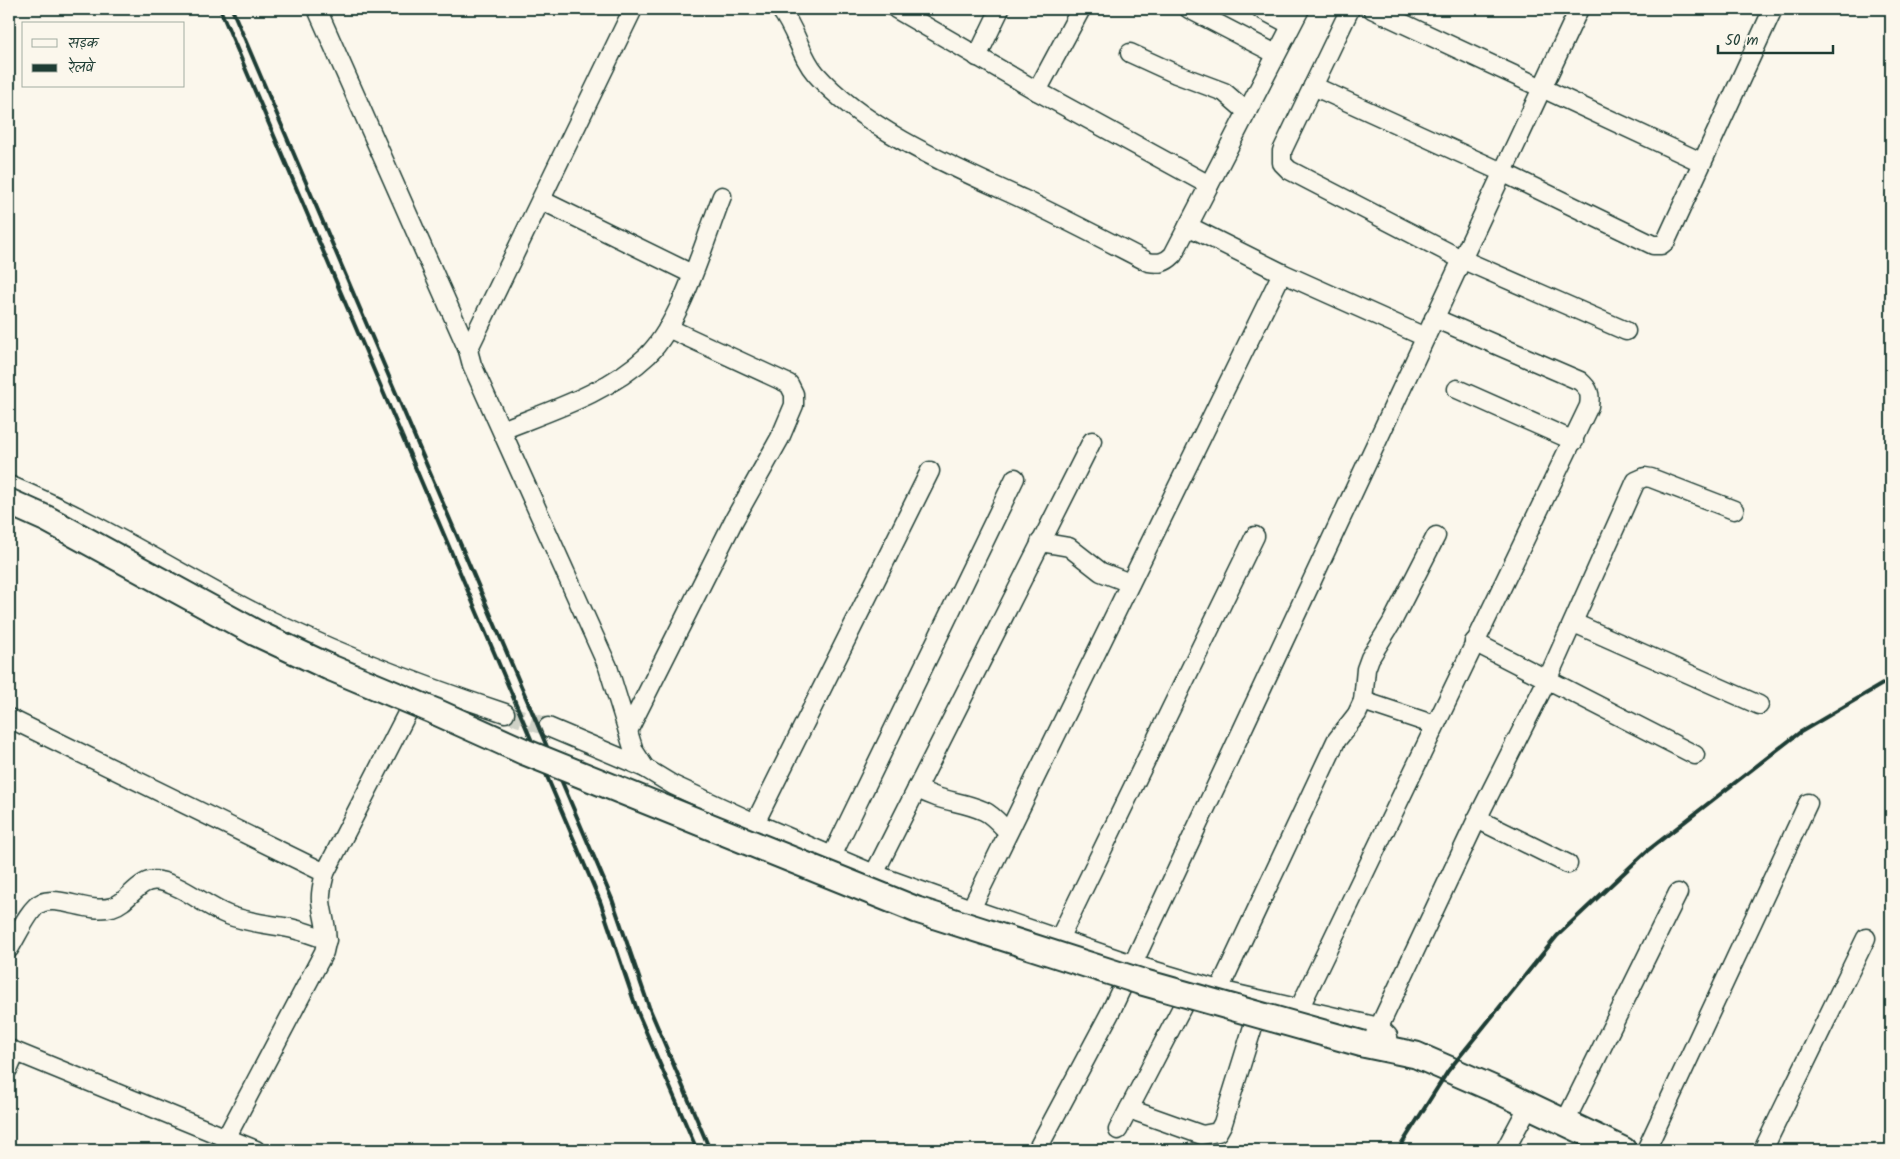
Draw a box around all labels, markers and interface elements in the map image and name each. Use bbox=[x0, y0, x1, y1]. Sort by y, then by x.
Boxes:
legend bbox=[22, 22, 185, 88]
scale bar bbox=[1718, 22, 1832, 54]
text: 50 m bbox=[1725, 29, 1759, 53]
text: सड़क bbox=[68, 32, 100, 56]
text: रेलवे bbox=[68, 56, 96, 80]

